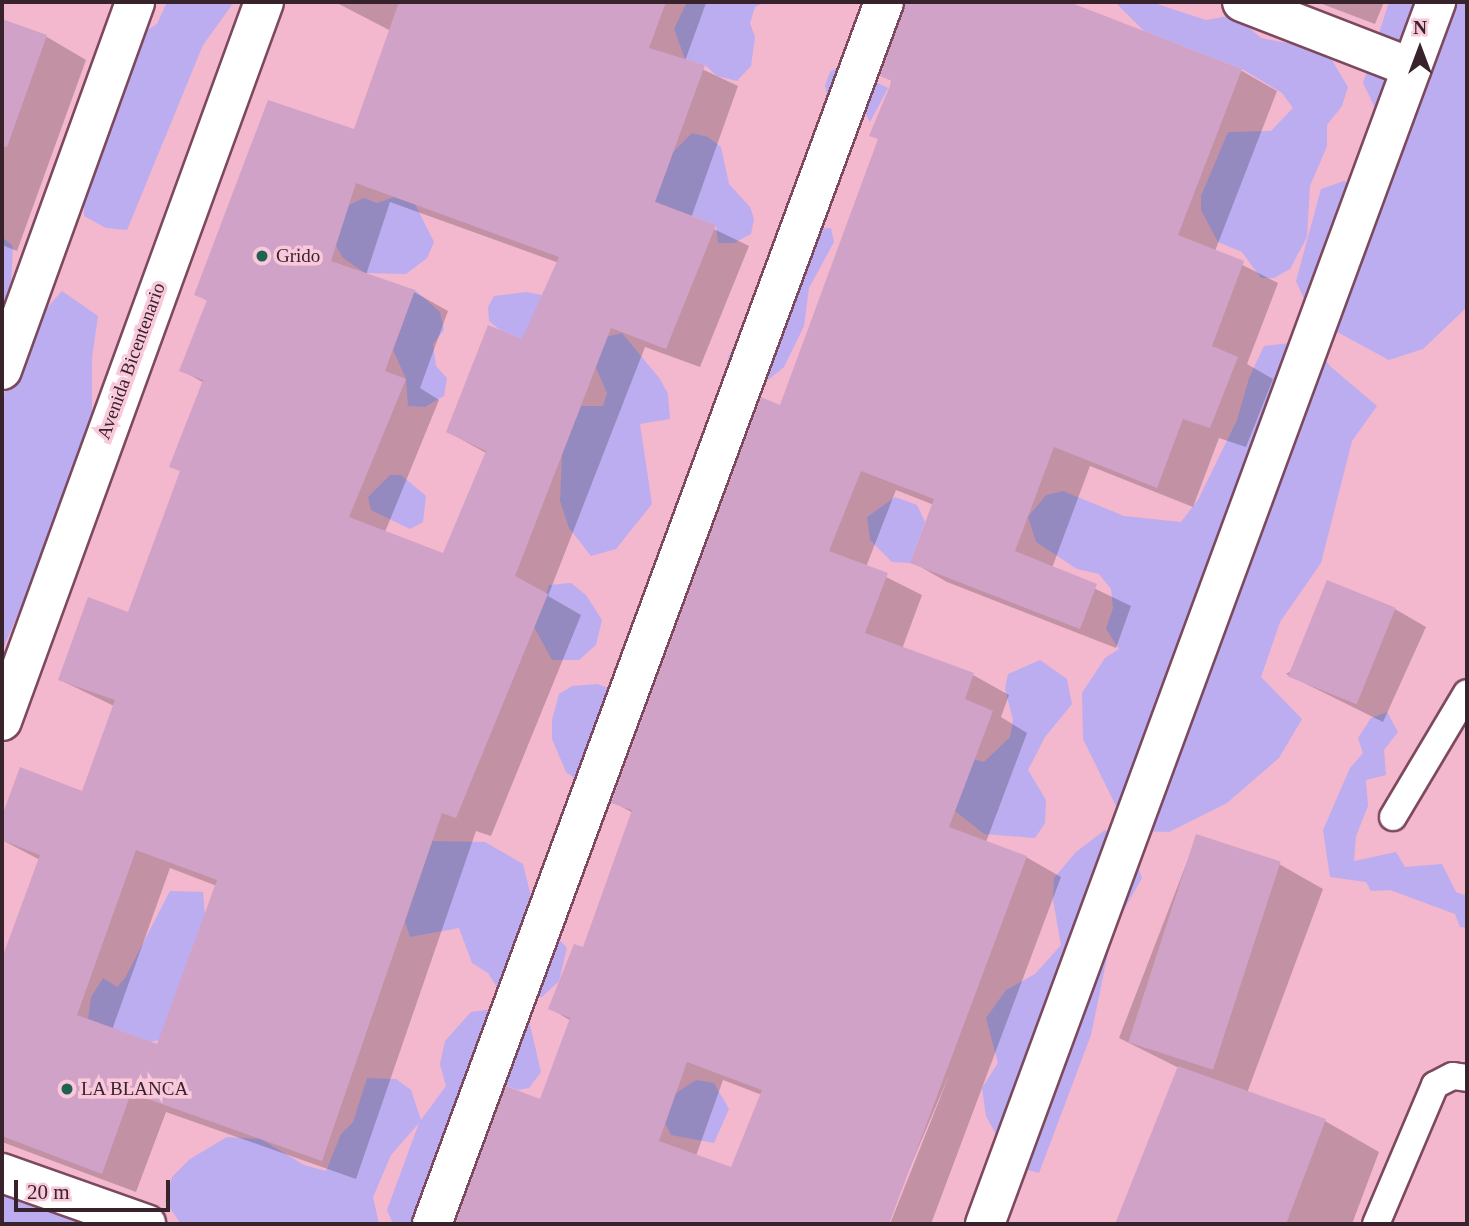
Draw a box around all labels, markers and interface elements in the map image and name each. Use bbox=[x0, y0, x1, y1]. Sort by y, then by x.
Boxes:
north arrow bbox=[1385, 14, 1455, 84]
text: N bbox=[1413, 17, 1427, 38]
place label: Grido bbox=[276, 245, 320, 267]
marker: Grido bbox=[254, 248, 270, 264]
street label: Avenida Bicentenario bbox=[92, 280, 170, 442]
place label: LA BLANCA bbox=[81, 1078, 189, 1100]
marker: LA BLANCA bbox=[59, 1081, 75, 1097]
scale bar bbox=[18, 1166, 173, 1210]
text: 20 m bbox=[27, 1180, 70, 1204]

